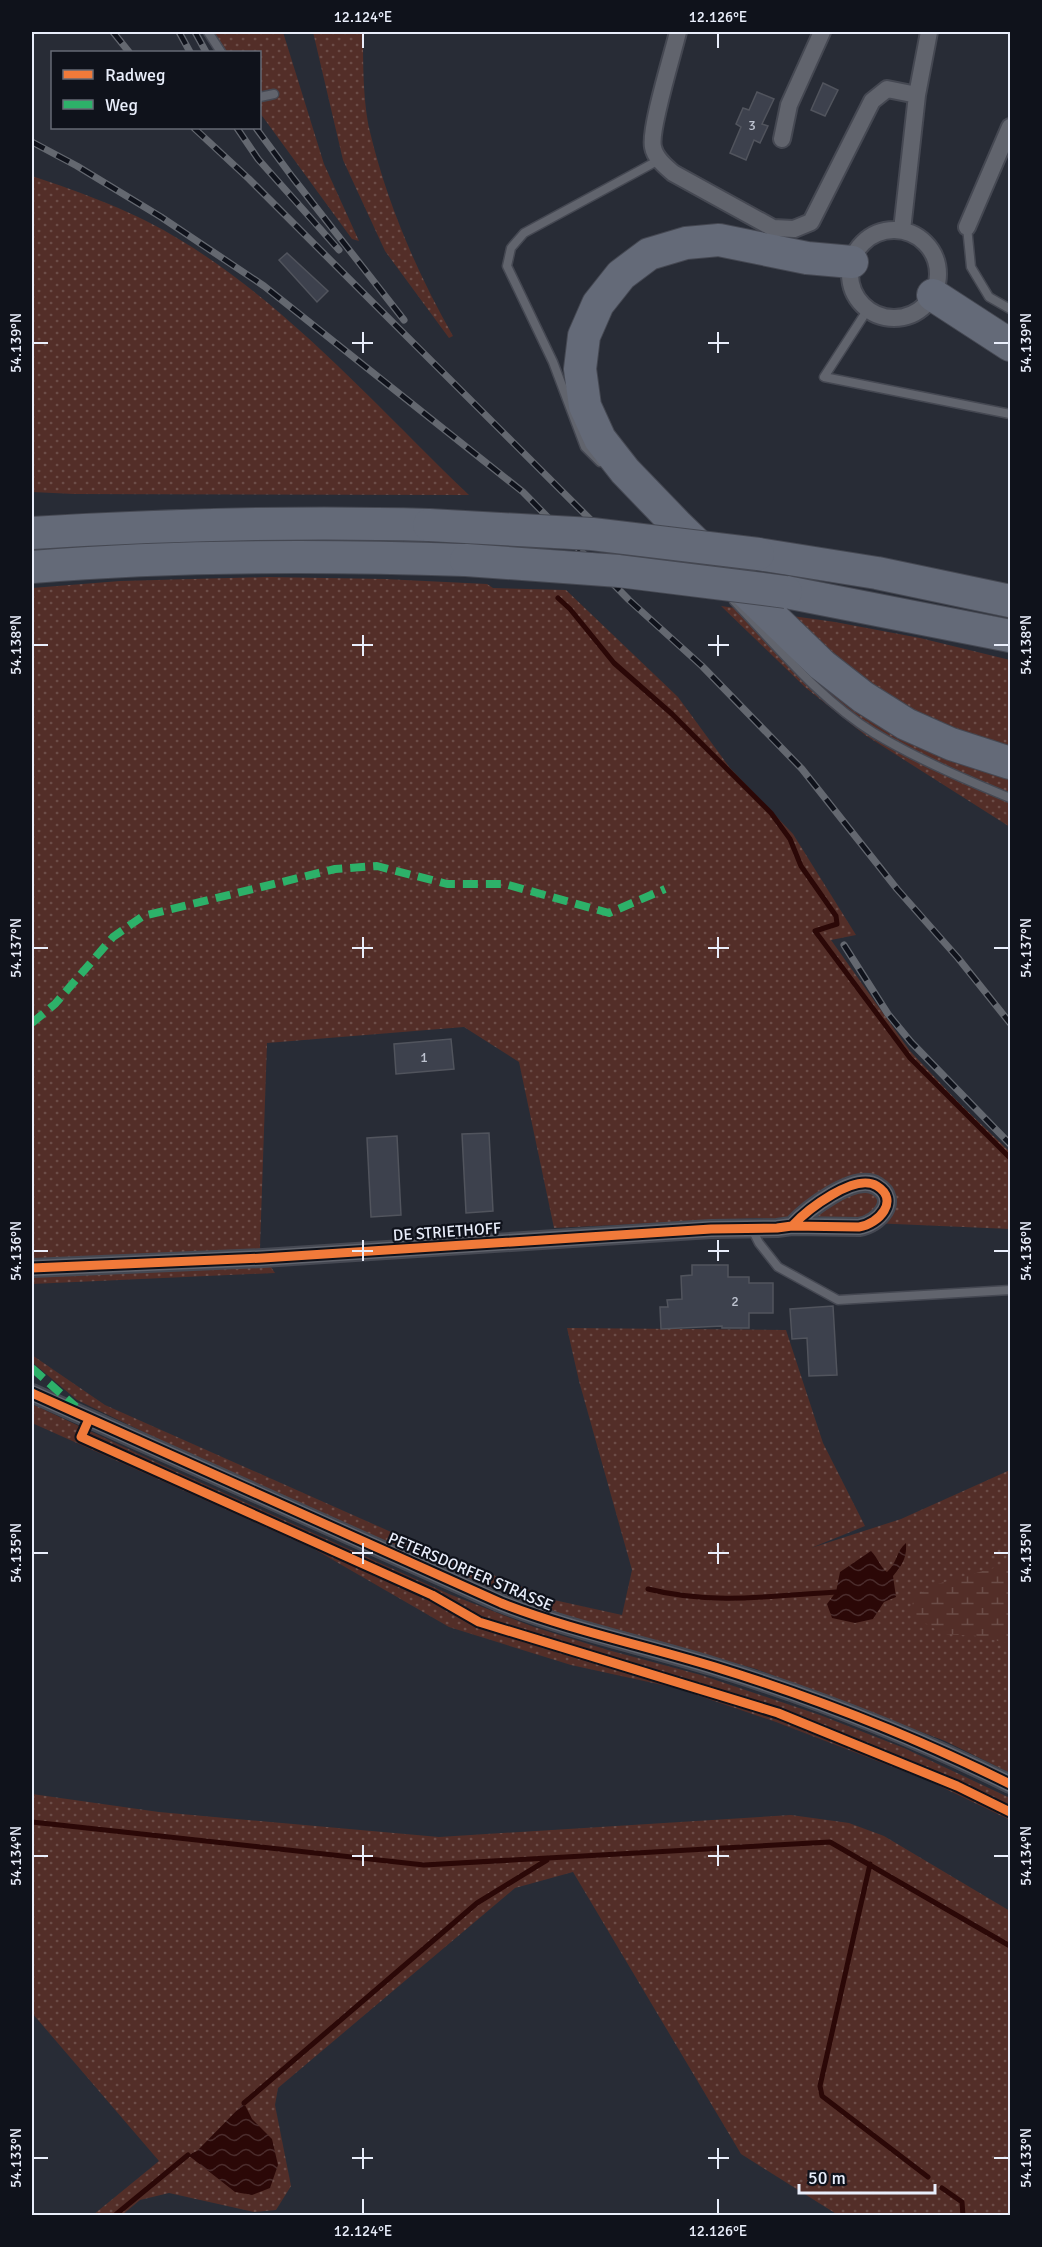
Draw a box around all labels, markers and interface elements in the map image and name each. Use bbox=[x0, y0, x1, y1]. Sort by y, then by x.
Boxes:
text: 12.124°E bbox=[334, 8, 392, 26]
text: 12.126°E bbox=[689, 8, 747, 26]
legend bbox=[51, 51, 261, 129]
text: Radweg bbox=[105, 64, 166, 86]
text: Weg bbox=[105, 94, 138, 116]
house number: 3 bbox=[748, 117, 756, 134]
text: 54.139°N bbox=[7, 313, 25, 373]
text: 54.139°N bbox=[1017, 313, 1035, 373]
text: 54.138°N bbox=[7, 615, 25, 675]
text: 54.138°N bbox=[1017, 615, 1035, 675]
text: 54.137°N bbox=[7, 918, 25, 978]
text: 54.137°N bbox=[1017, 918, 1035, 978]
house number: 1 bbox=[420, 1049, 428, 1066]
street label: DE STRIETHOFF bbox=[392, 1218, 502, 1246]
text: 54.136°N bbox=[7, 1221, 25, 1281]
text: 54.136°N bbox=[1017, 1221, 1035, 1281]
house number: 2 bbox=[731, 1293, 739, 1310]
text: 54.135°N bbox=[7, 1523, 25, 1583]
text: 54.135°N bbox=[1017, 1523, 1035, 1583]
street label: PETERSDORFER STRASSE bbox=[385, 1528, 556, 1616]
text: 54.134°N bbox=[7, 1826, 25, 1886]
text: 54.134°N bbox=[1017, 1826, 1035, 1886]
text: 54.133°N bbox=[7, 2128, 25, 2188]
text: 54.133°N bbox=[1017, 2128, 1035, 2188]
scale bar bbox=[799, 2157, 936, 2195]
text: 50 m bbox=[808, 2167, 846, 2189]
text: 12.124°E bbox=[334, 2222, 392, 2240]
text: 12.126°E bbox=[689, 2222, 747, 2240]

